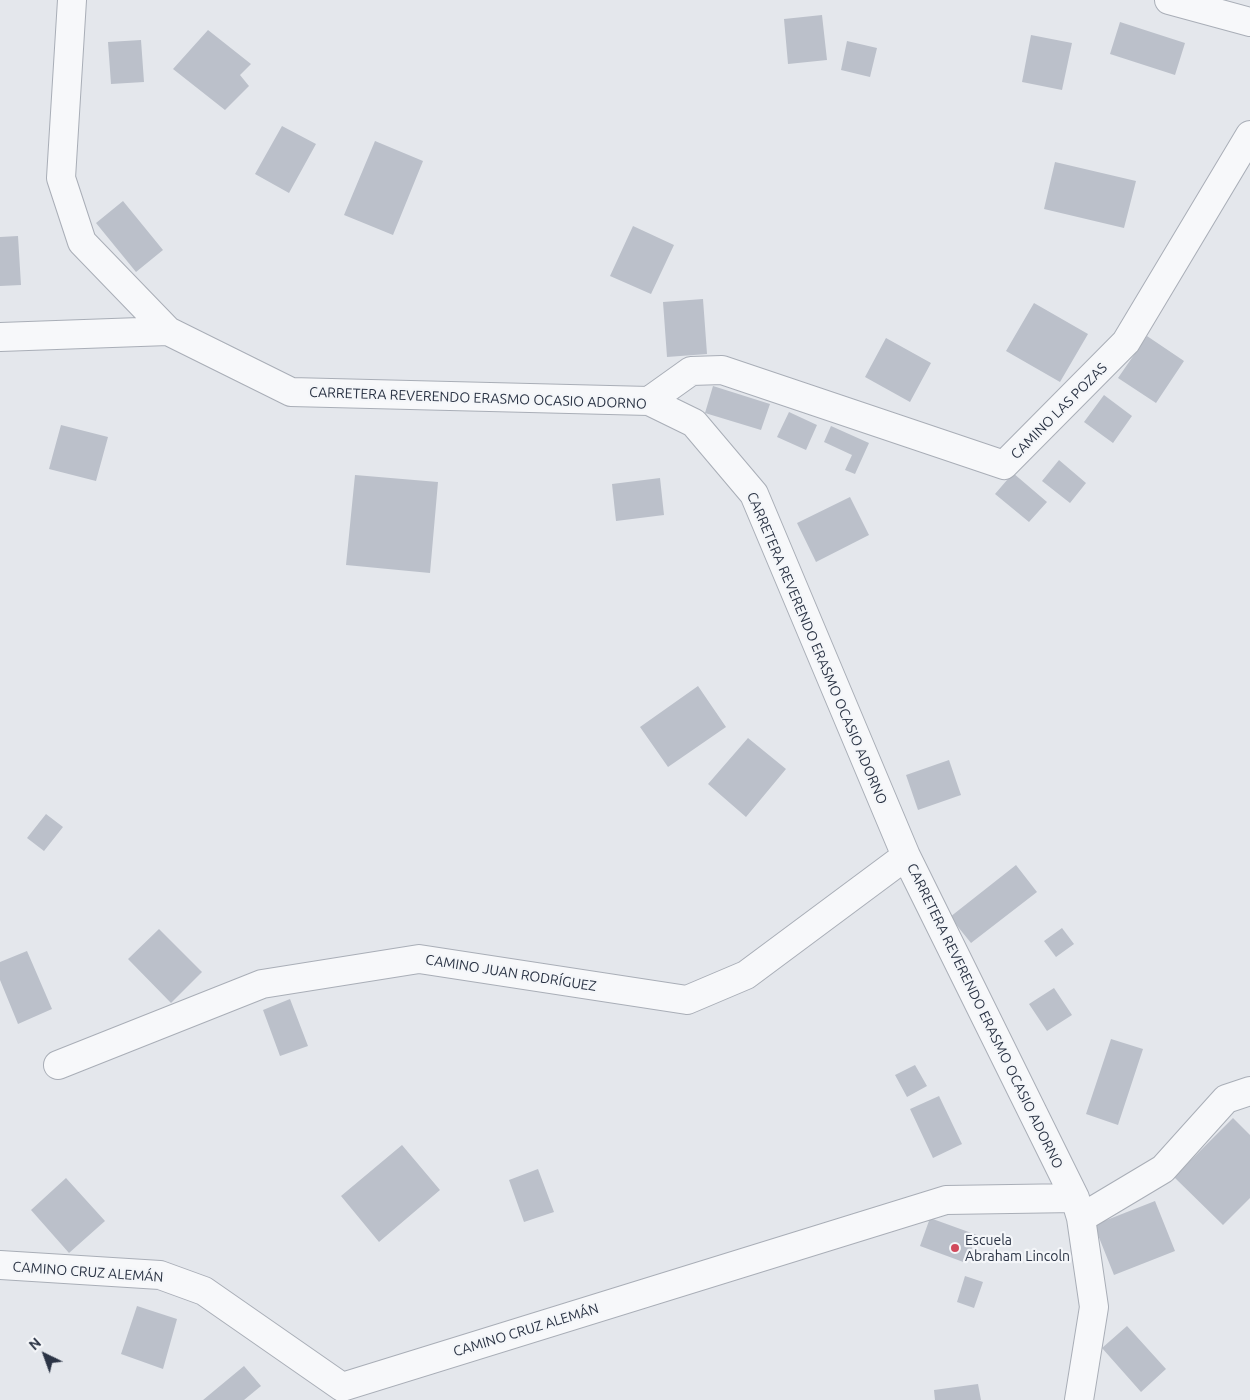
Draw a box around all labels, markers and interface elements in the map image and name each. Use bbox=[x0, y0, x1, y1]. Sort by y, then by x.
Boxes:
street label: CAMINO LAS POZAS bbox=[1007, 359, 1111, 463]
street label: CARRETERA REVERENDO ERASMO OCASIO ADORNO bbox=[309, 384, 647, 412]
street label: CARRETERA REVERENDO ERASMO OCASIO ADORNO bbox=[743, 489, 891, 807]
street label: CARRETERA REVERENDO ERASMO OCASIO ADORNO bbox=[903, 861, 1067, 1171]
street label: CAMINO JUAN RODRÍGUEZ bbox=[424, 951, 598, 995]
place label: Escuela Abraham Lincoln bbox=[965, 1232, 1070, 1264]
marker: Escuela Abraham Lincoln bbox=[949, 1242, 961, 1254]
street label: CAMINO CRUZ ALEMÁN bbox=[12, 1258, 164, 1286]
street label: CAMINO CRUZ ALEMÁN bbox=[451, 1300, 601, 1360]
north arrow bbox=[20, 1330, 70, 1380]
text: N bbox=[26, 1334, 44, 1353]

